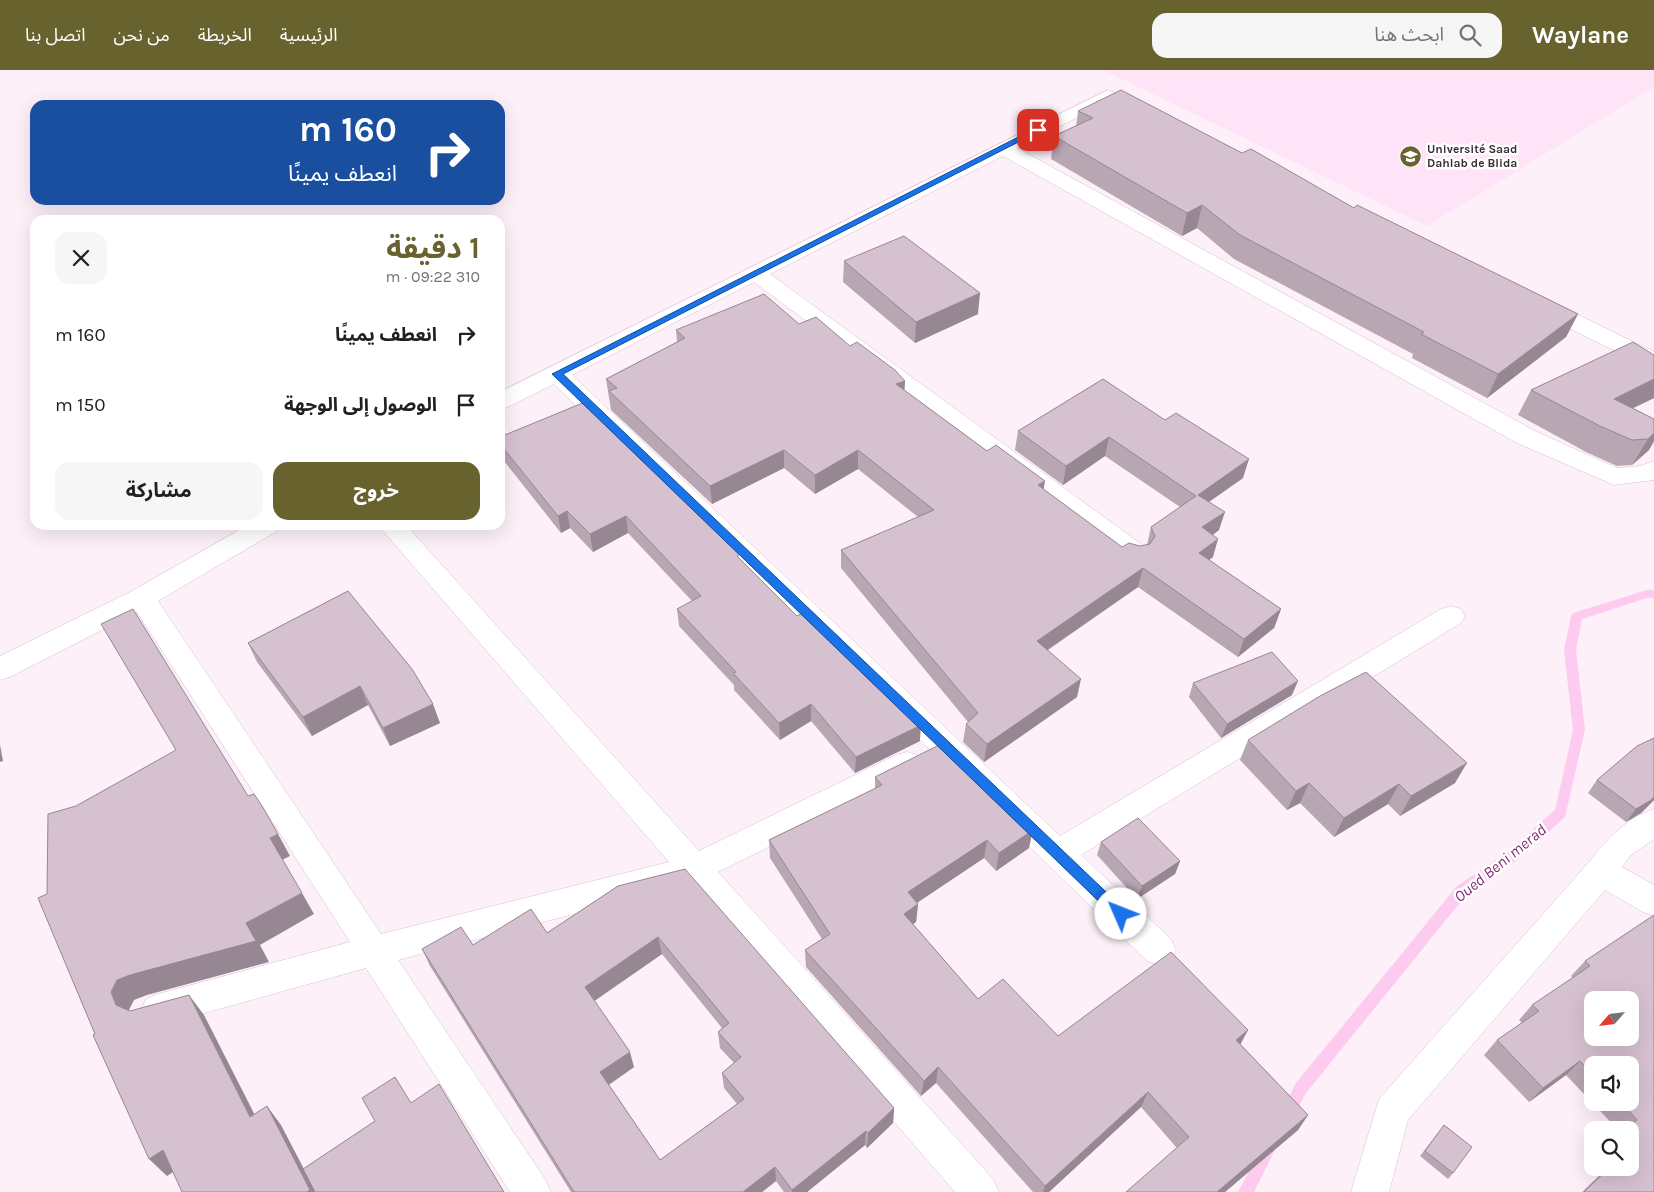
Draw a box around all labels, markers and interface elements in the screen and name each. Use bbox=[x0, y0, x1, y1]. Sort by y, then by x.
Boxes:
search box bbox=[1152, 13, 1502, 58]
icon: search bbox=[1456, 21, 1484, 49]
text: Waylane bbox=[1532, 21, 1629, 49]
text: اتصل بنا bbox=[25, 24, 85, 46]
text: من نحن bbox=[113, 24, 170, 46]
text: الخريطة bbox=[198, 24, 252, 46]
text: الرئيسية bbox=[280, 24, 338, 46]
text: ابحث هنا bbox=[1374, 24, 1444, 46]
text: 160 m bbox=[299, 109, 397, 150]
pin bbox=[1017, 109, 1059, 151]
icon: arrive bbox=[1024, 116, 1052, 144]
icon: right bbox=[415, 120, 480, 185]
place label: Université Saad Dahlab de Blida bbox=[1427, 142, 1517, 170]
school or university icon: Université Saad Dahlab de Blida bbox=[1399, 144, 1423, 168]
text: انعطف يمينًا bbox=[288, 161, 397, 187]
text: 1 دقيقة bbox=[386, 230, 480, 266]
button: close bbox=[55, 232, 107, 284]
text: 310 m · 09:22 bbox=[386, 267, 480, 286]
icon: right bbox=[452, 321, 480, 349]
text: 160 m bbox=[55, 324, 106, 346]
text: انعطف يمينًا bbox=[335, 324, 437, 346]
icon: arrive bbox=[452, 391, 480, 419]
text: 150 m bbox=[55, 394, 106, 416]
text: الوصول إلى الوجهة bbox=[284, 394, 437, 416]
button: مشاركة bbox=[55, 462, 263, 520]
button: خروج bbox=[273, 462, 480, 520]
water label: Oued Beni merad bbox=[1450, 820, 1550, 906]
position arrow bbox=[1094, 887, 1146, 939]
north arrow bbox=[1584, 991, 1639, 1046]
map controls bbox=[1584, 991, 1639, 1176]
button: sound bbox=[1584, 1056, 1639, 1111]
button: search bbox=[1584, 1121, 1639, 1176]

